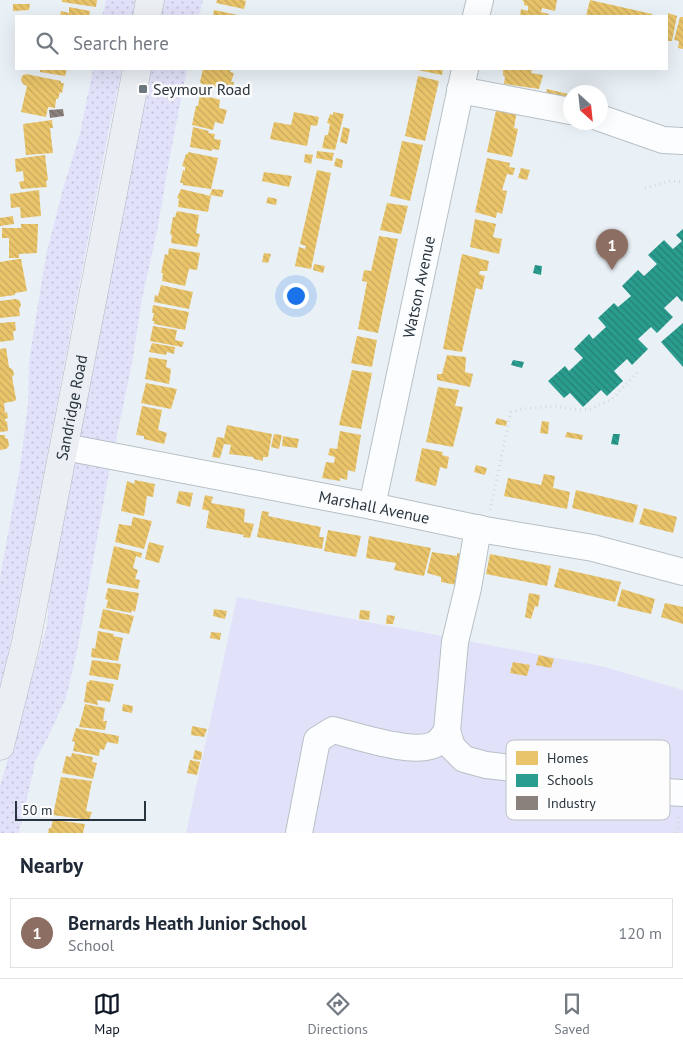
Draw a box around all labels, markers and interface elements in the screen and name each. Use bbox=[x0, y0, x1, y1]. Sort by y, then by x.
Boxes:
search box bbox=[15, 15, 668, 70]
icon: search bbox=[33, 29, 61, 57]
text: Search here bbox=[73, 31, 169, 55]
place label: Seymour Road bbox=[153, 79, 251, 99]
marker: Seymour Road bbox=[137, 83, 149, 95]
north arrow bbox=[563, 85, 608, 130]
pin: 1 bbox=[596, 229, 628, 270]
street label: Watson Avenue bbox=[398, 234, 439, 340]
your location bbox=[283, 283, 309, 309]
street label: Sandridge Road bbox=[51, 353, 91, 462]
street label: Marshall Avenue bbox=[317, 486, 432, 528]
legend bbox=[506, 740, 670, 820]
text: Homes bbox=[547, 749, 588, 767]
text: Schools bbox=[547, 771, 594, 789]
text: Industry bbox=[547, 794, 596, 812]
scale bar bbox=[15, 798, 146, 821]
text: 50 m bbox=[22, 801, 52, 819]
text: Nearby bbox=[20, 852, 83, 879]
text: Bernards Heath Junior School bbox=[68, 911, 307, 935]
text: 1 bbox=[32, 923, 42, 943]
text: 120 m bbox=[619, 923, 662, 943]
text: School bbox=[68, 935, 114, 955]
tab: Map bbox=[93, 990, 121, 1038]
tab: Directions bbox=[307, 990, 368, 1038]
tab: Saved bbox=[554, 990, 590, 1038]

